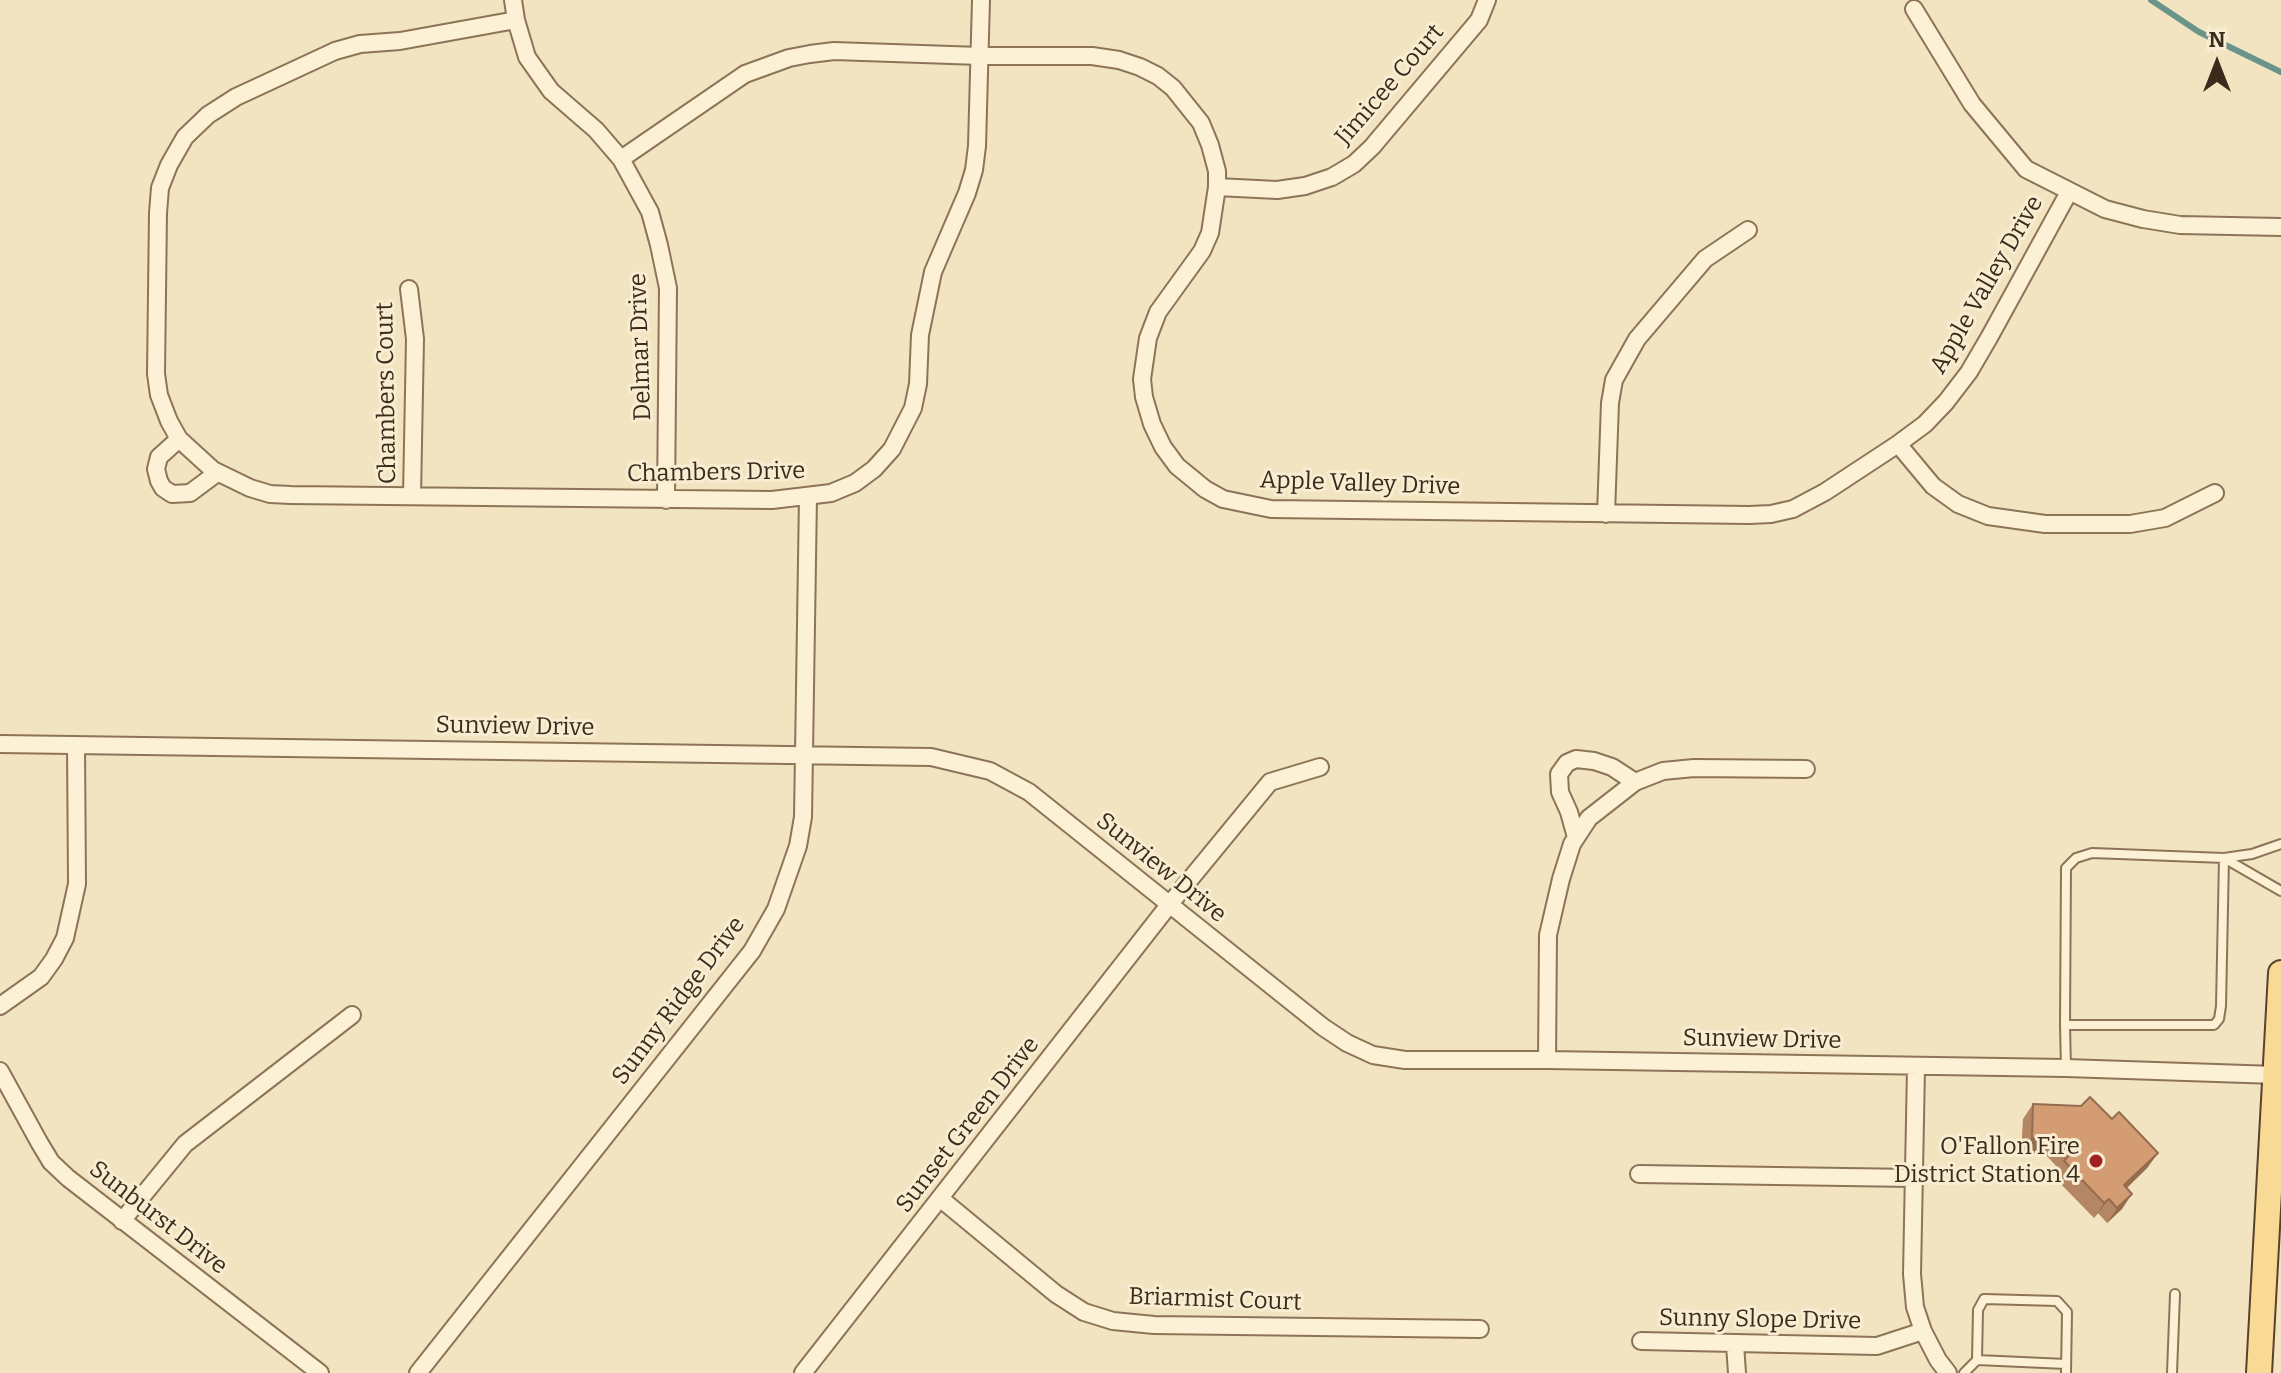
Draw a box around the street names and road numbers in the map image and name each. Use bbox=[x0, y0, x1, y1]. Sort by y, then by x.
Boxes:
street label: Jimicee Court bbox=[1330, 19, 1450, 151]
street label: Apple Valley Drive bbox=[1924, 191, 2050, 379]
street label: Delmar Drive bbox=[624, 273, 658, 421]
street label: Chambers Court bbox=[371, 302, 403, 484]
street label: Chambers Drive bbox=[627, 457, 805, 489]
street label: Apple Valley Drive bbox=[1259, 466, 1461, 502]
street label: Sunview Drive bbox=[435, 711, 595, 743]
street label: Sunview Drive bbox=[1090, 807, 1232, 929]
street label: Sunny Ridge Drive bbox=[606, 911, 752, 1091]
street label: Sunview Drive bbox=[1682, 1024, 1842, 1056]
street label: Sunset Green Drive bbox=[890, 1031, 1046, 1219]
street label: Sunburst Drive bbox=[83, 1155, 233, 1281]
street label: Briarmist Court bbox=[1128, 1283, 1302, 1317]
street label: Sunny Slope Drive bbox=[1658, 1304, 1862, 1336]

